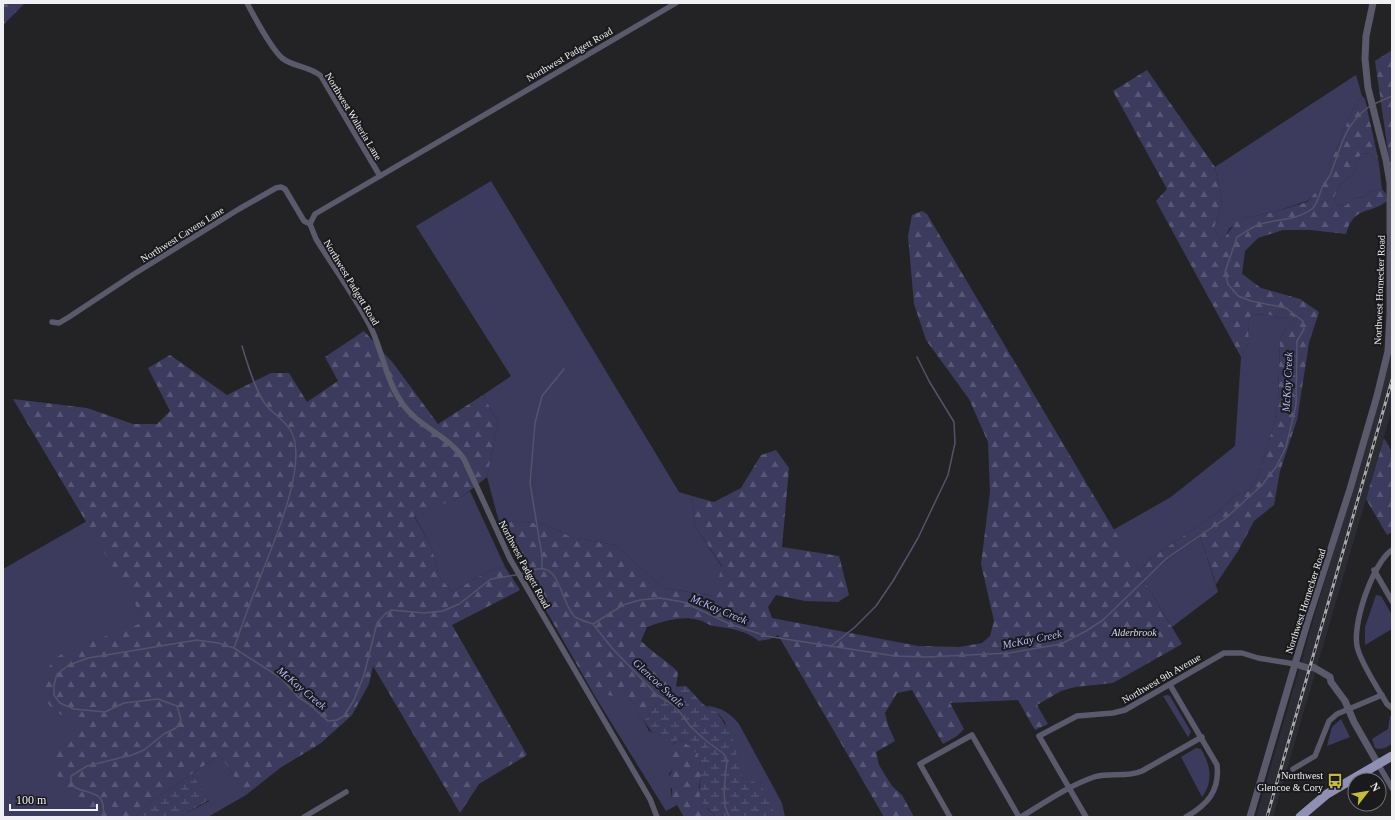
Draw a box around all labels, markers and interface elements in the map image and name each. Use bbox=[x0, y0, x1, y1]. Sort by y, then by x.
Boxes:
street label: Northwest Padgett Road bbox=[524, 25, 614, 84]
street label: Northwest Walteria Lane bbox=[323, 71, 384, 162]
street label: Northwest Cavens Lane bbox=[139, 204, 226, 265]
street label: Northwest Hornecker Road bbox=[1372, 235, 1387, 345]
street label: Northwest Padgett Road bbox=[322, 238, 381, 327]
water label: McKay Creek bbox=[1279, 350, 1295, 413]
street label: Northwest Padgett Road bbox=[497, 518, 552, 610]
street label: Northwest Hornecker Road bbox=[1283, 547, 1328, 655]
water label: McKay Creek bbox=[688, 591, 750, 627]
water label: McKay Creek bbox=[1000, 627, 1064, 651]
park label: Alderbrook bbox=[1110, 627, 1157, 638]
street label: Northwest 9th Avenue bbox=[1120, 651, 1203, 706]
water label: Glencoe Swale bbox=[631, 656, 687, 710]
water label: McKay Creek bbox=[274, 663, 330, 713]
place label: Northwest Glencoe & Cory bbox=[1257, 770, 1323, 793]
bus stop icon: Northwest Glencoe & Cory bbox=[1326, 772, 1344, 790]
north arrow bbox=[1347, 772, 1387, 812]
text: N bbox=[1368, 780, 1383, 793]
scale bar bbox=[10, 786, 97, 812]
text: 100 m bbox=[16, 793, 47, 807]

